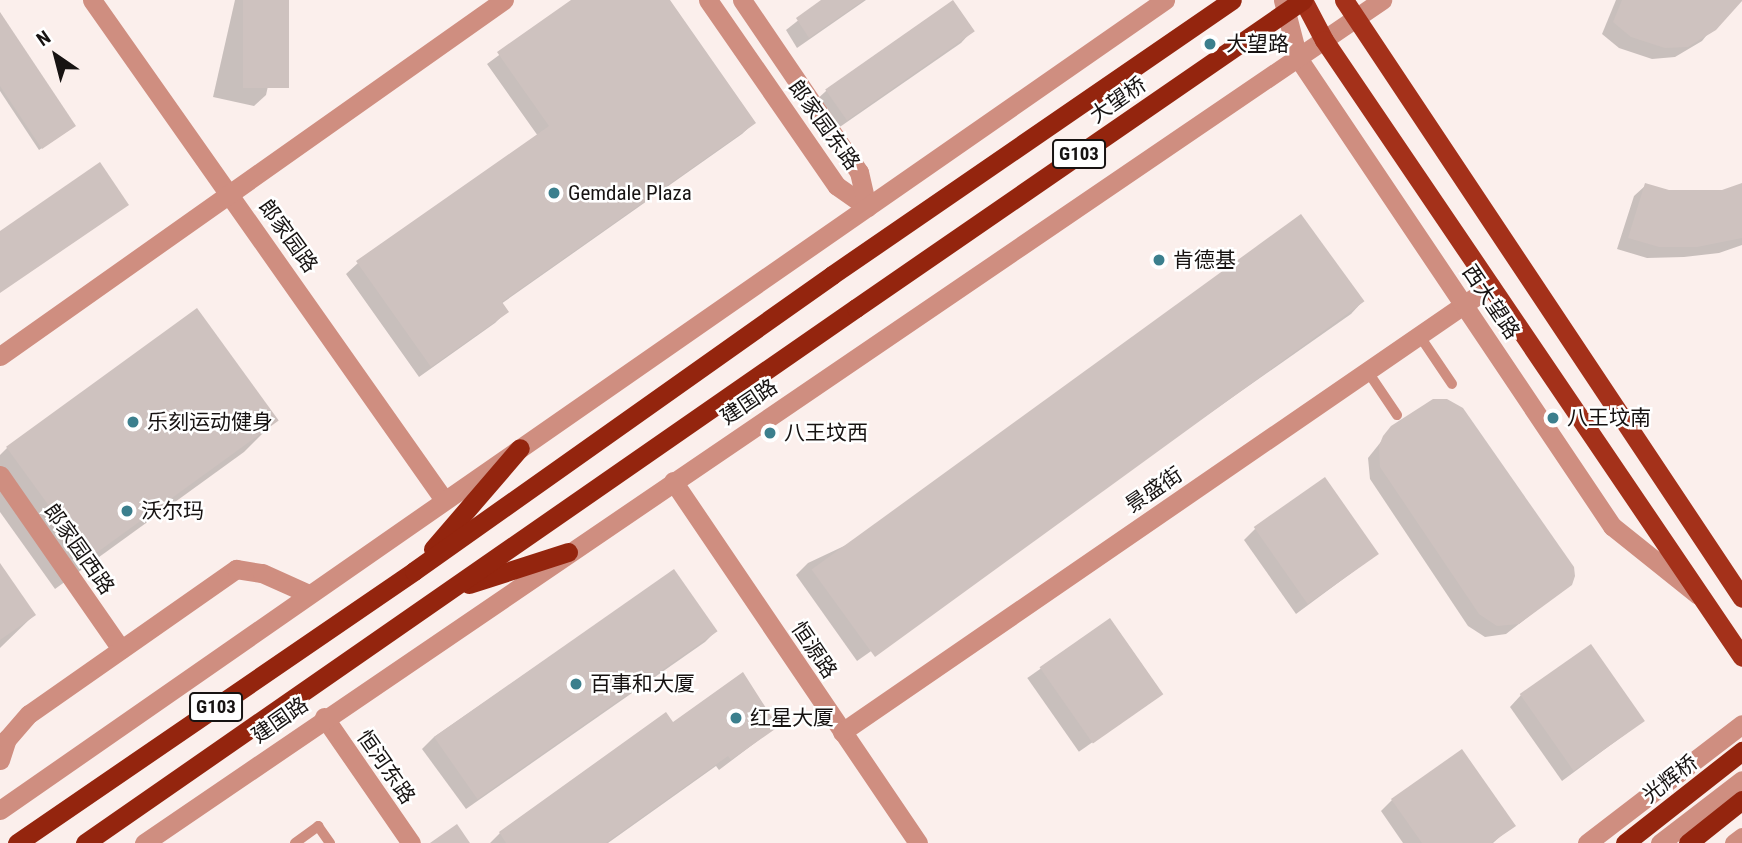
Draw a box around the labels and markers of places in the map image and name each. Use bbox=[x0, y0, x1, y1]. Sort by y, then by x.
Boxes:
place label: 大望路 bbox=[1226, 31, 1289, 57]
marker: 大望路 bbox=[1200, 34, 1220, 54]
place label: Gemdale Plaza bbox=[568, 180, 692, 206]
marker: Gemdale Plaza bbox=[546, 185, 562, 201]
place label: 肯德基 bbox=[1173, 247, 1236, 273]
marker: 肯德基 bbox=[1151, 252, 1167, 268]
place label: 八王坟南 bbox=[1567, 405, 1651, 431]
place label: 乐刻运动健身 bbox=[147, 409, 273, 435]
marker: 八王坟南 bbox=[1545, 410, 1561, 426]
marker: 乐刻运动健身 bbox=[125, 414, 141, 430]
place label: 八王坟西 bbox=[784, 420, 868, 446]
marker: 八王坟西 bbox=[762, 425, 778, 441]
place label: 沃尔玛 bbox=[141, 498, 204, 524]
marker: 沃尔玛 bbox=[119, 503, 135, 519]
place label: 百事和大厦 bbox=[590, 671, 695, 697]
marker: 百事和大厦 bbox=[568, 676, 584, 692]
place label: 红星大厦 bbox=[750, 705, 834, 731]
marker: 红星大厦 bbox=[728, 710, 744, 726]

